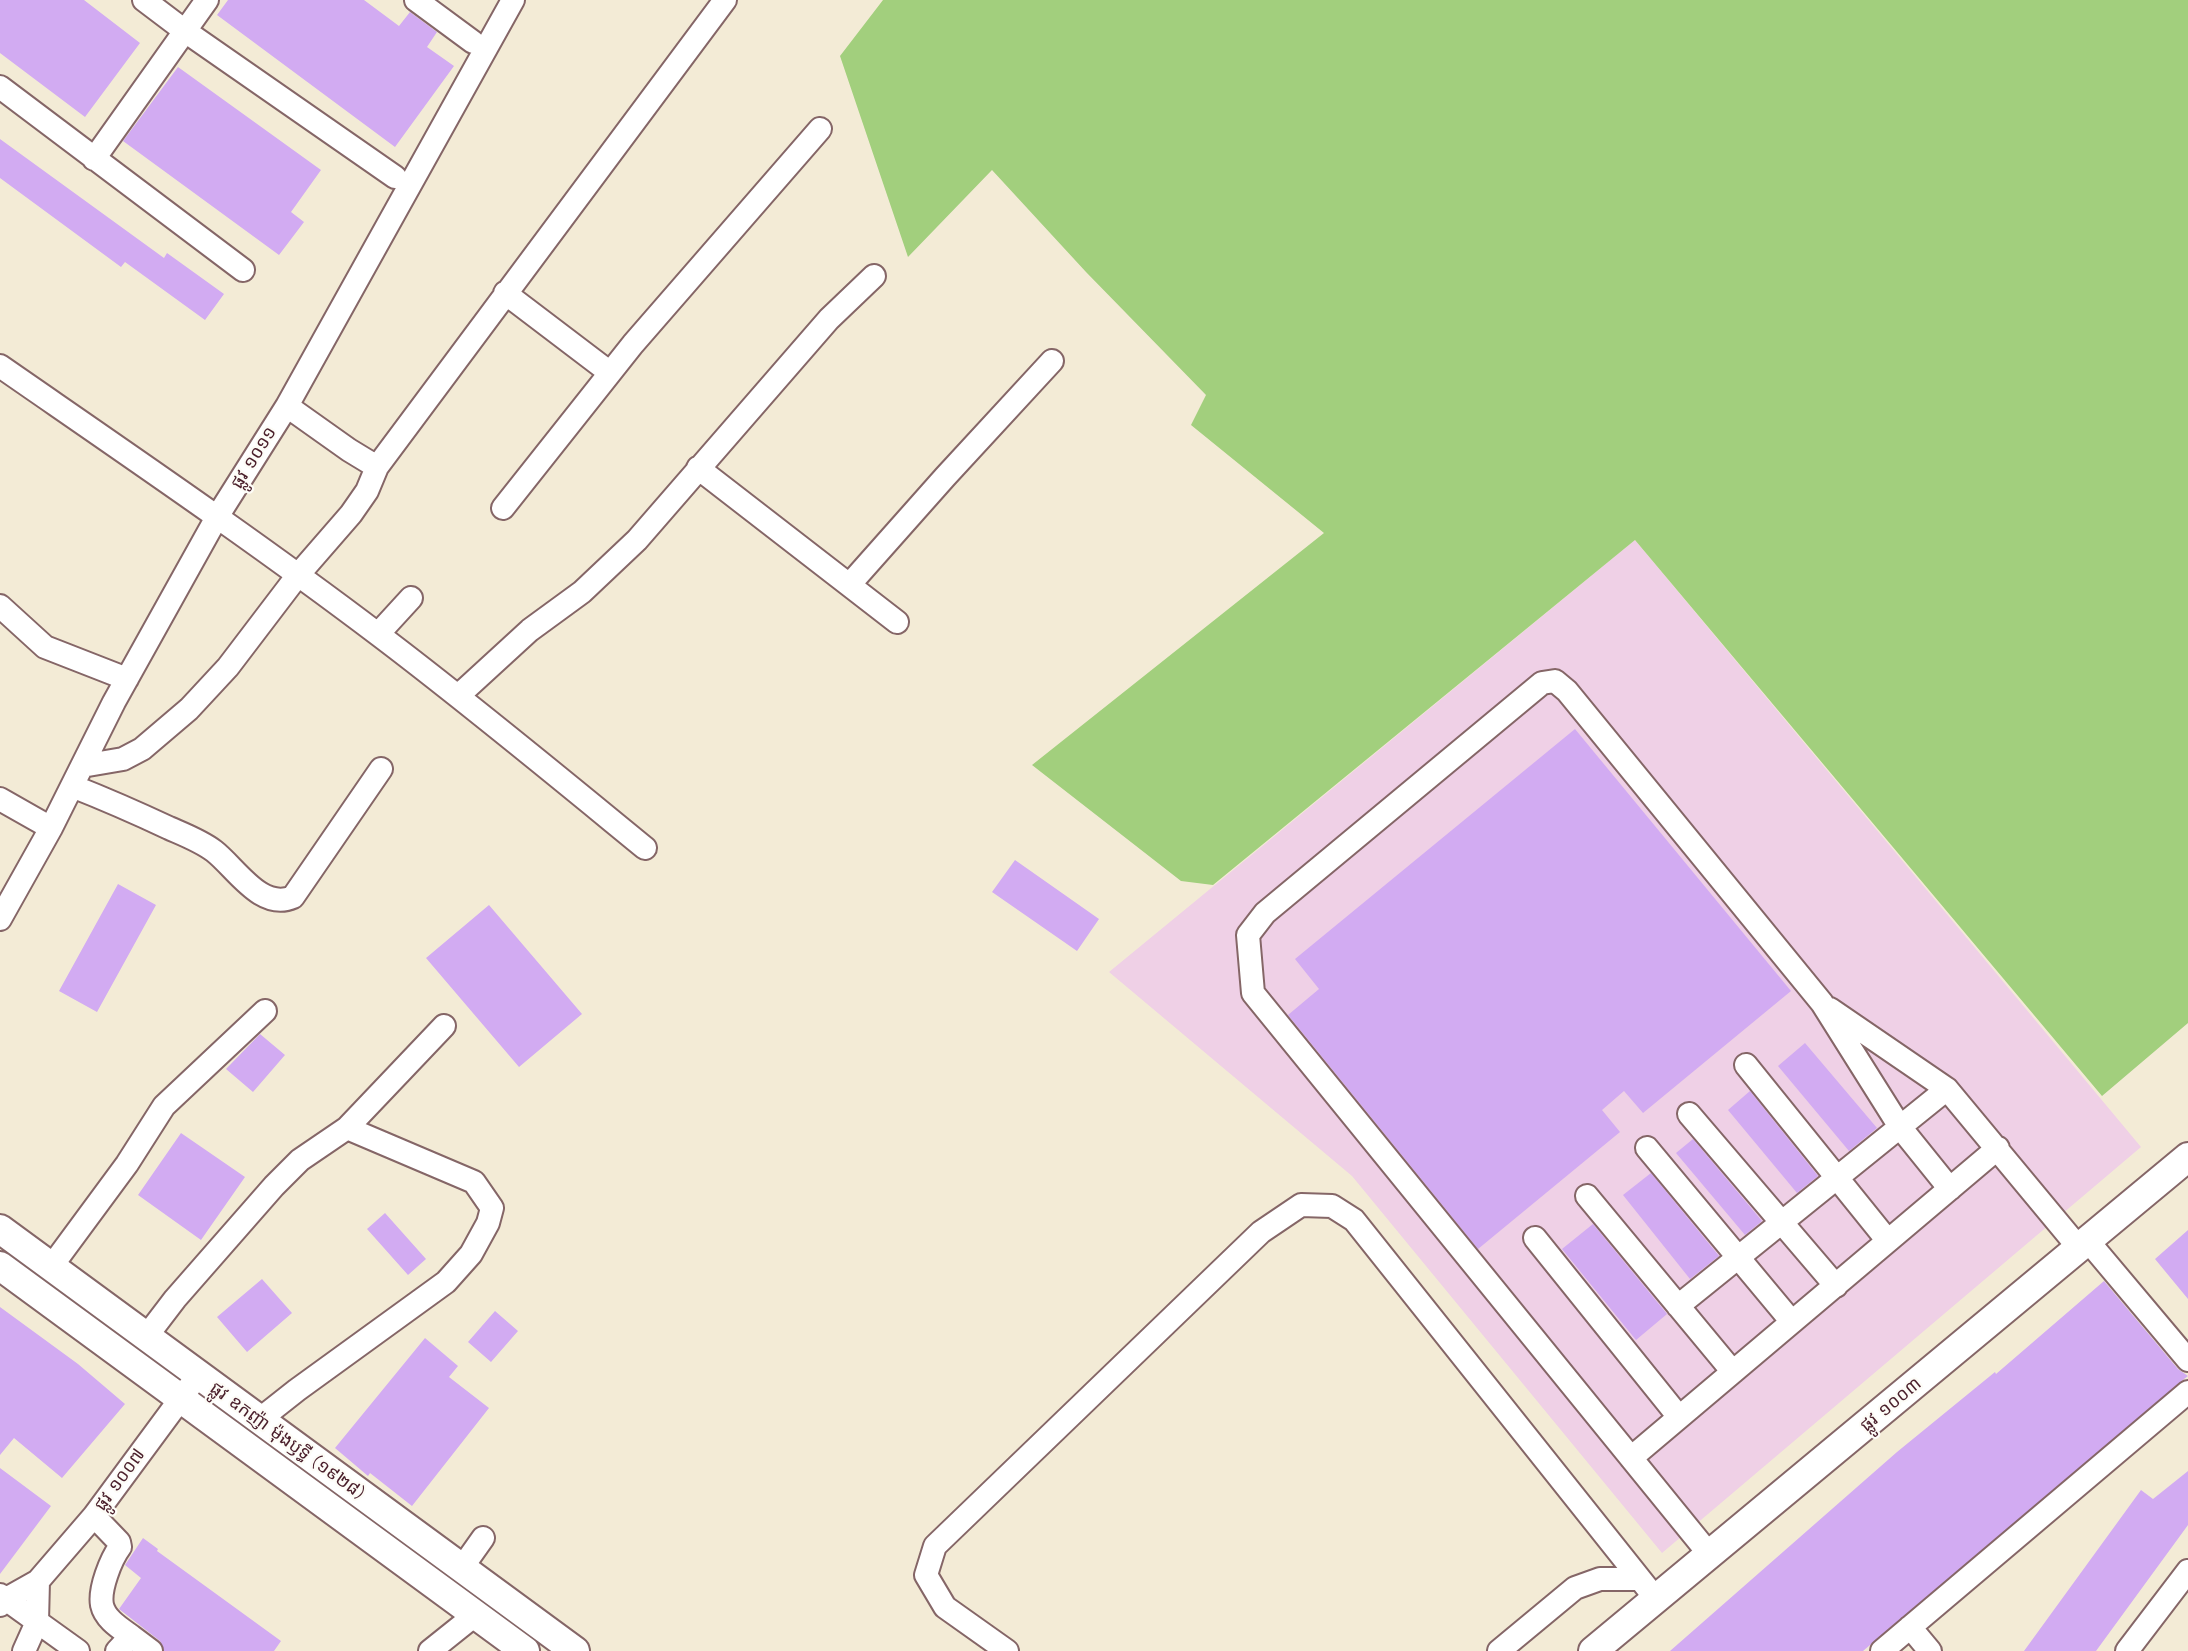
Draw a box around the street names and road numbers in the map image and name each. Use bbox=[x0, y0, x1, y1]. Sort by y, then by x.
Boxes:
street label: ផ្លូវ ១០១១ bbox=[227, 423, 281, 493]
street label: ផ្លូវ ១០០៣ bbox=[1856, 1373, 1926, 1437]
street label: ផ្លូវ ឧកញ៉ា ម៉ុងឫទ្ធី (១៩២៨) bbox=[205, 1378, 369, 1504]
street label: ផ្លូវ ១០០៧ bbox=[90, 1445, 150, 1515]

